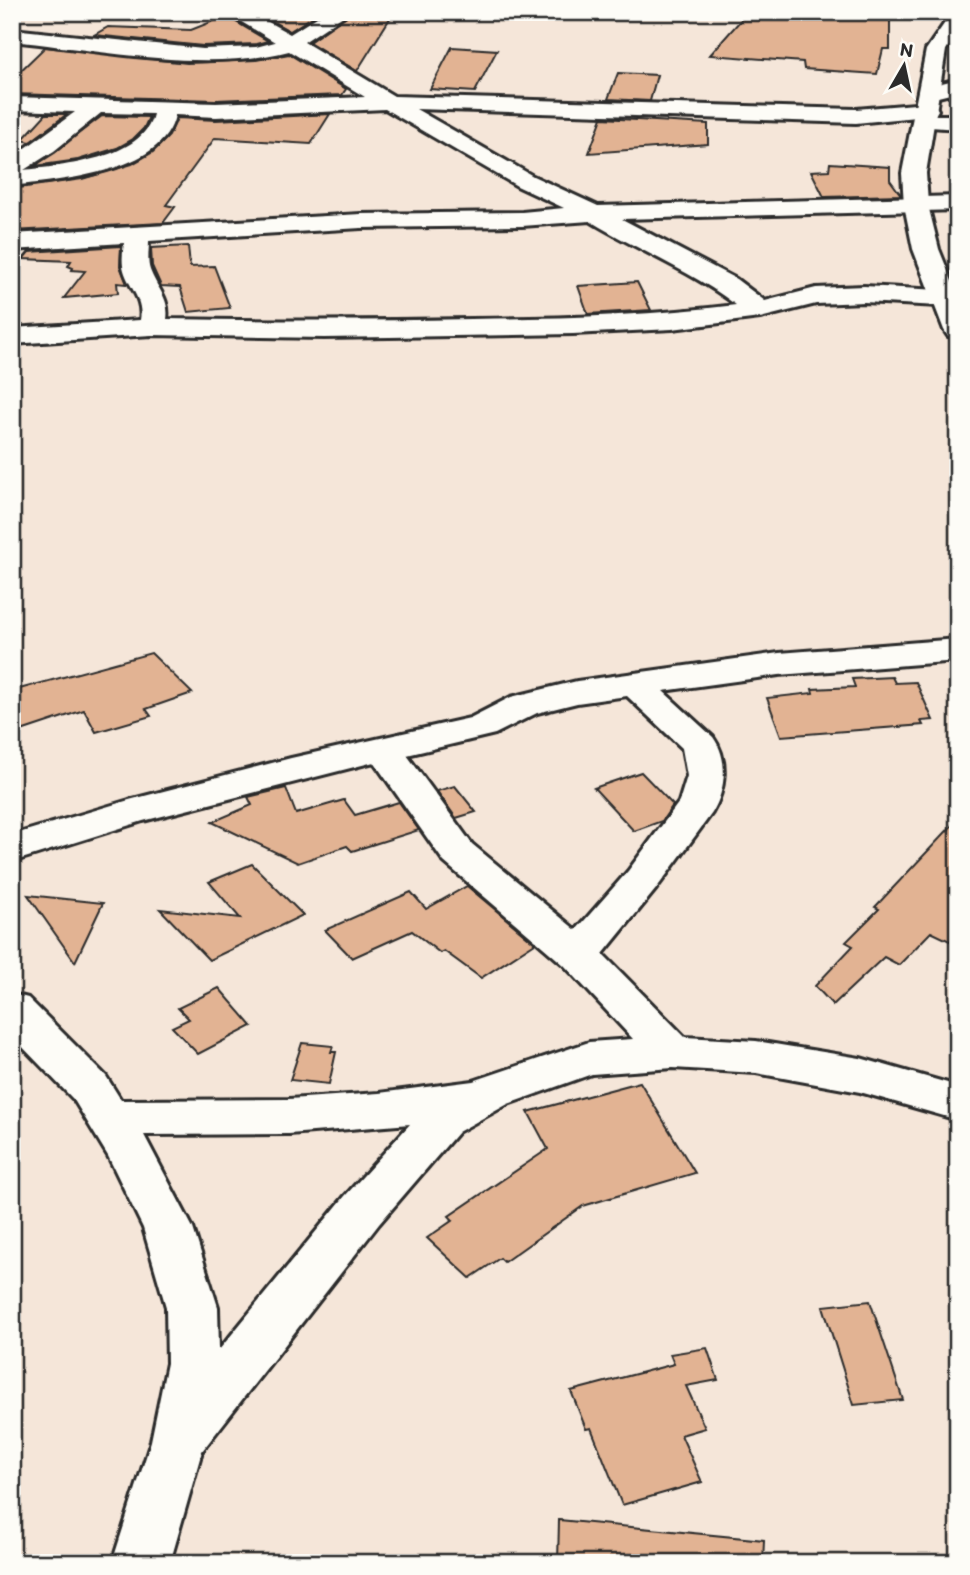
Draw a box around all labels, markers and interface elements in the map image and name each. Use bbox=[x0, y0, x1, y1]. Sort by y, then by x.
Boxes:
north arrow bbox=[869, 32, 939, 102]
text: N bbox=[898, 37, 915, 62]

